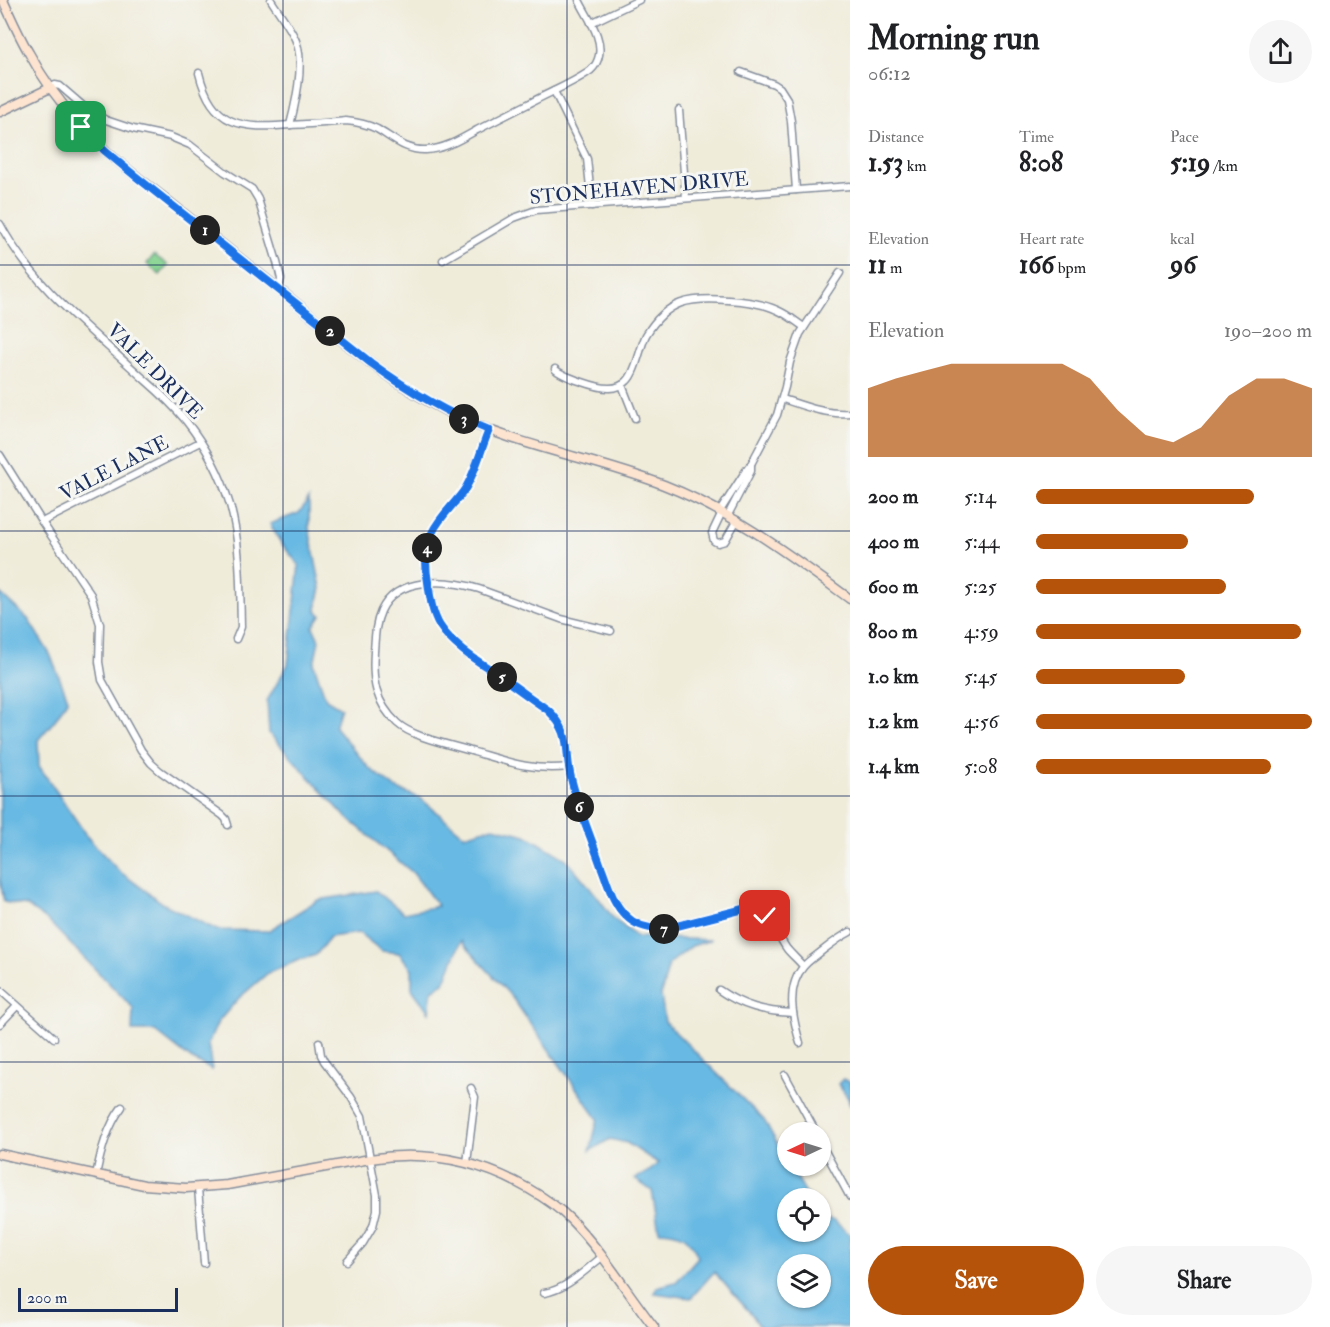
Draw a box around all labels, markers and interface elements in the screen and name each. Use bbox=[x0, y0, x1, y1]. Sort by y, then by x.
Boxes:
text: Morning run bbox=[868, 18, 1040, 59]
button: share bbox=[1249, 20, 1312, 83]
text: 06:12 bbox=[868, 61, 911, 86]
pin bbox=[55, 101, 106, 152]
icon: arrive bbox=[64, 110, 97, 143]
text: Distance bbox=[868, 127, 924, 147]
text: Time bbox=[1019, 127, 1054, 147]
text: Pace bbox=[1170, 127, 1199, 147]
text: 1.53 bbox=[868, 147, 903, 179]
text: 8:08 bbox=[1019, 147, 1063, 179]
text: 5:19 bbox=[1170, 147, 1210, 179]
text: km bbox=[903, 156, 927, 176]
text: /km bbox=[1210, 156, 1238, 176]
street label: STONEHAVEN DRIVE bbox=[528, 166, 750, 210]
pin: 1 bbox=[190, 215, 220, 245]
text: 1 bbox=[202, 220, 208, 240]
text: Elevation bbox=[868, 229, 929, 249]
text: Heart rate bbox=[1019, 229, 1084, 249]
text: kcal bbox=[1170, 229, 1195, 249]
text: 11 bbox=[868, 249, 887, 281]
text: 166 bbox=[1019, 249, 1054, 281]
text: 96 bbox=[1170, 249, 1196, 281]
text: m bbox=[887, 258, 902, 278]
text: bpm bbox=[1054, 258, 1086, 278]
pin: 2 bbox=[315, 316, 345, 346]
street label: VALE DRIVE bbox=[102, 318, 208, 424]
text: Elevation bbox=[868, 318, 944, 343]
text: 190–200 m bbox=[1224, 318, 1312, 343]
text: 2 bbox=[326, 321, 334, 341]
pin: 3 bbox=[449, 404, 479, 434]
text: 3 bbox=[461, 409, 467, 429]
street label: VALE LANE bbox=[55, 430, 173, 506]
text: 200 m bbox=[868, 484, 918, 509]
text: 5:14 bbox=[964, 484, 996, 509]
text: 400 m bbox=[868, 529, 919, 554]
text: 5:44 bbox=[964, 529, 999, 554]
pin: 4 bbox=[412, 533, 442, 563]
text: 4 bbox=[423, 538, 431, 558]
text: 600 m bbox=[868, 574, 918, 599]
text: 5:25 bbox=[964, 574, 997, 599]
text: 800 m bbox=[868, 619, 918, 644]
text: 4:59 bbox=[964, 619, 999, 644]
pin: 5 bbox=[487, 662, 517, 692]
text: 1.0 km bbox=[868, 664, 919, 689]
text: 5:45 bbox=[964, 664, 997, 689]
text: 5 bbox=[498, 667, 506, 687]
text: 1.2 km bbox=[868, 709, 918, 734]
text: 4:56 bbox=[964, 709, 999, 734]
text: 1.4 km bbox=[868, 754, 919, 779]
text: 5:08 bbox=[964, 754, 997, 779]
pin: 6 bbox=[564, 792, 594, 822]
text: 6 bbox=[575, 797, 583, 817]
pin bbox=[739, 890, 790, 941]
icon: check bbox=[748, 899, 781, 932]
pin: 7 bbox=[649, 914, 679, 944]
text: 7 bbox=[660, 919, 668, 939]
north arrow bbox=[777, 1122, 831, 1176]
map controls bbox=[777, 1122, 831, 1308]
button: locate bbox=[777, 1188, 831, 1242]
button: Save bbox=[868, 1246, 1084, 1315]
button: Share bbox=[1096, 1246, 1312, 1315]
button: layers bbox=[777, 1254, 831, 1308]
scale bar bbox=[18, 1285, 178, 1312]
text: 200 m bbox=[27, 1288, 67, 1308]

